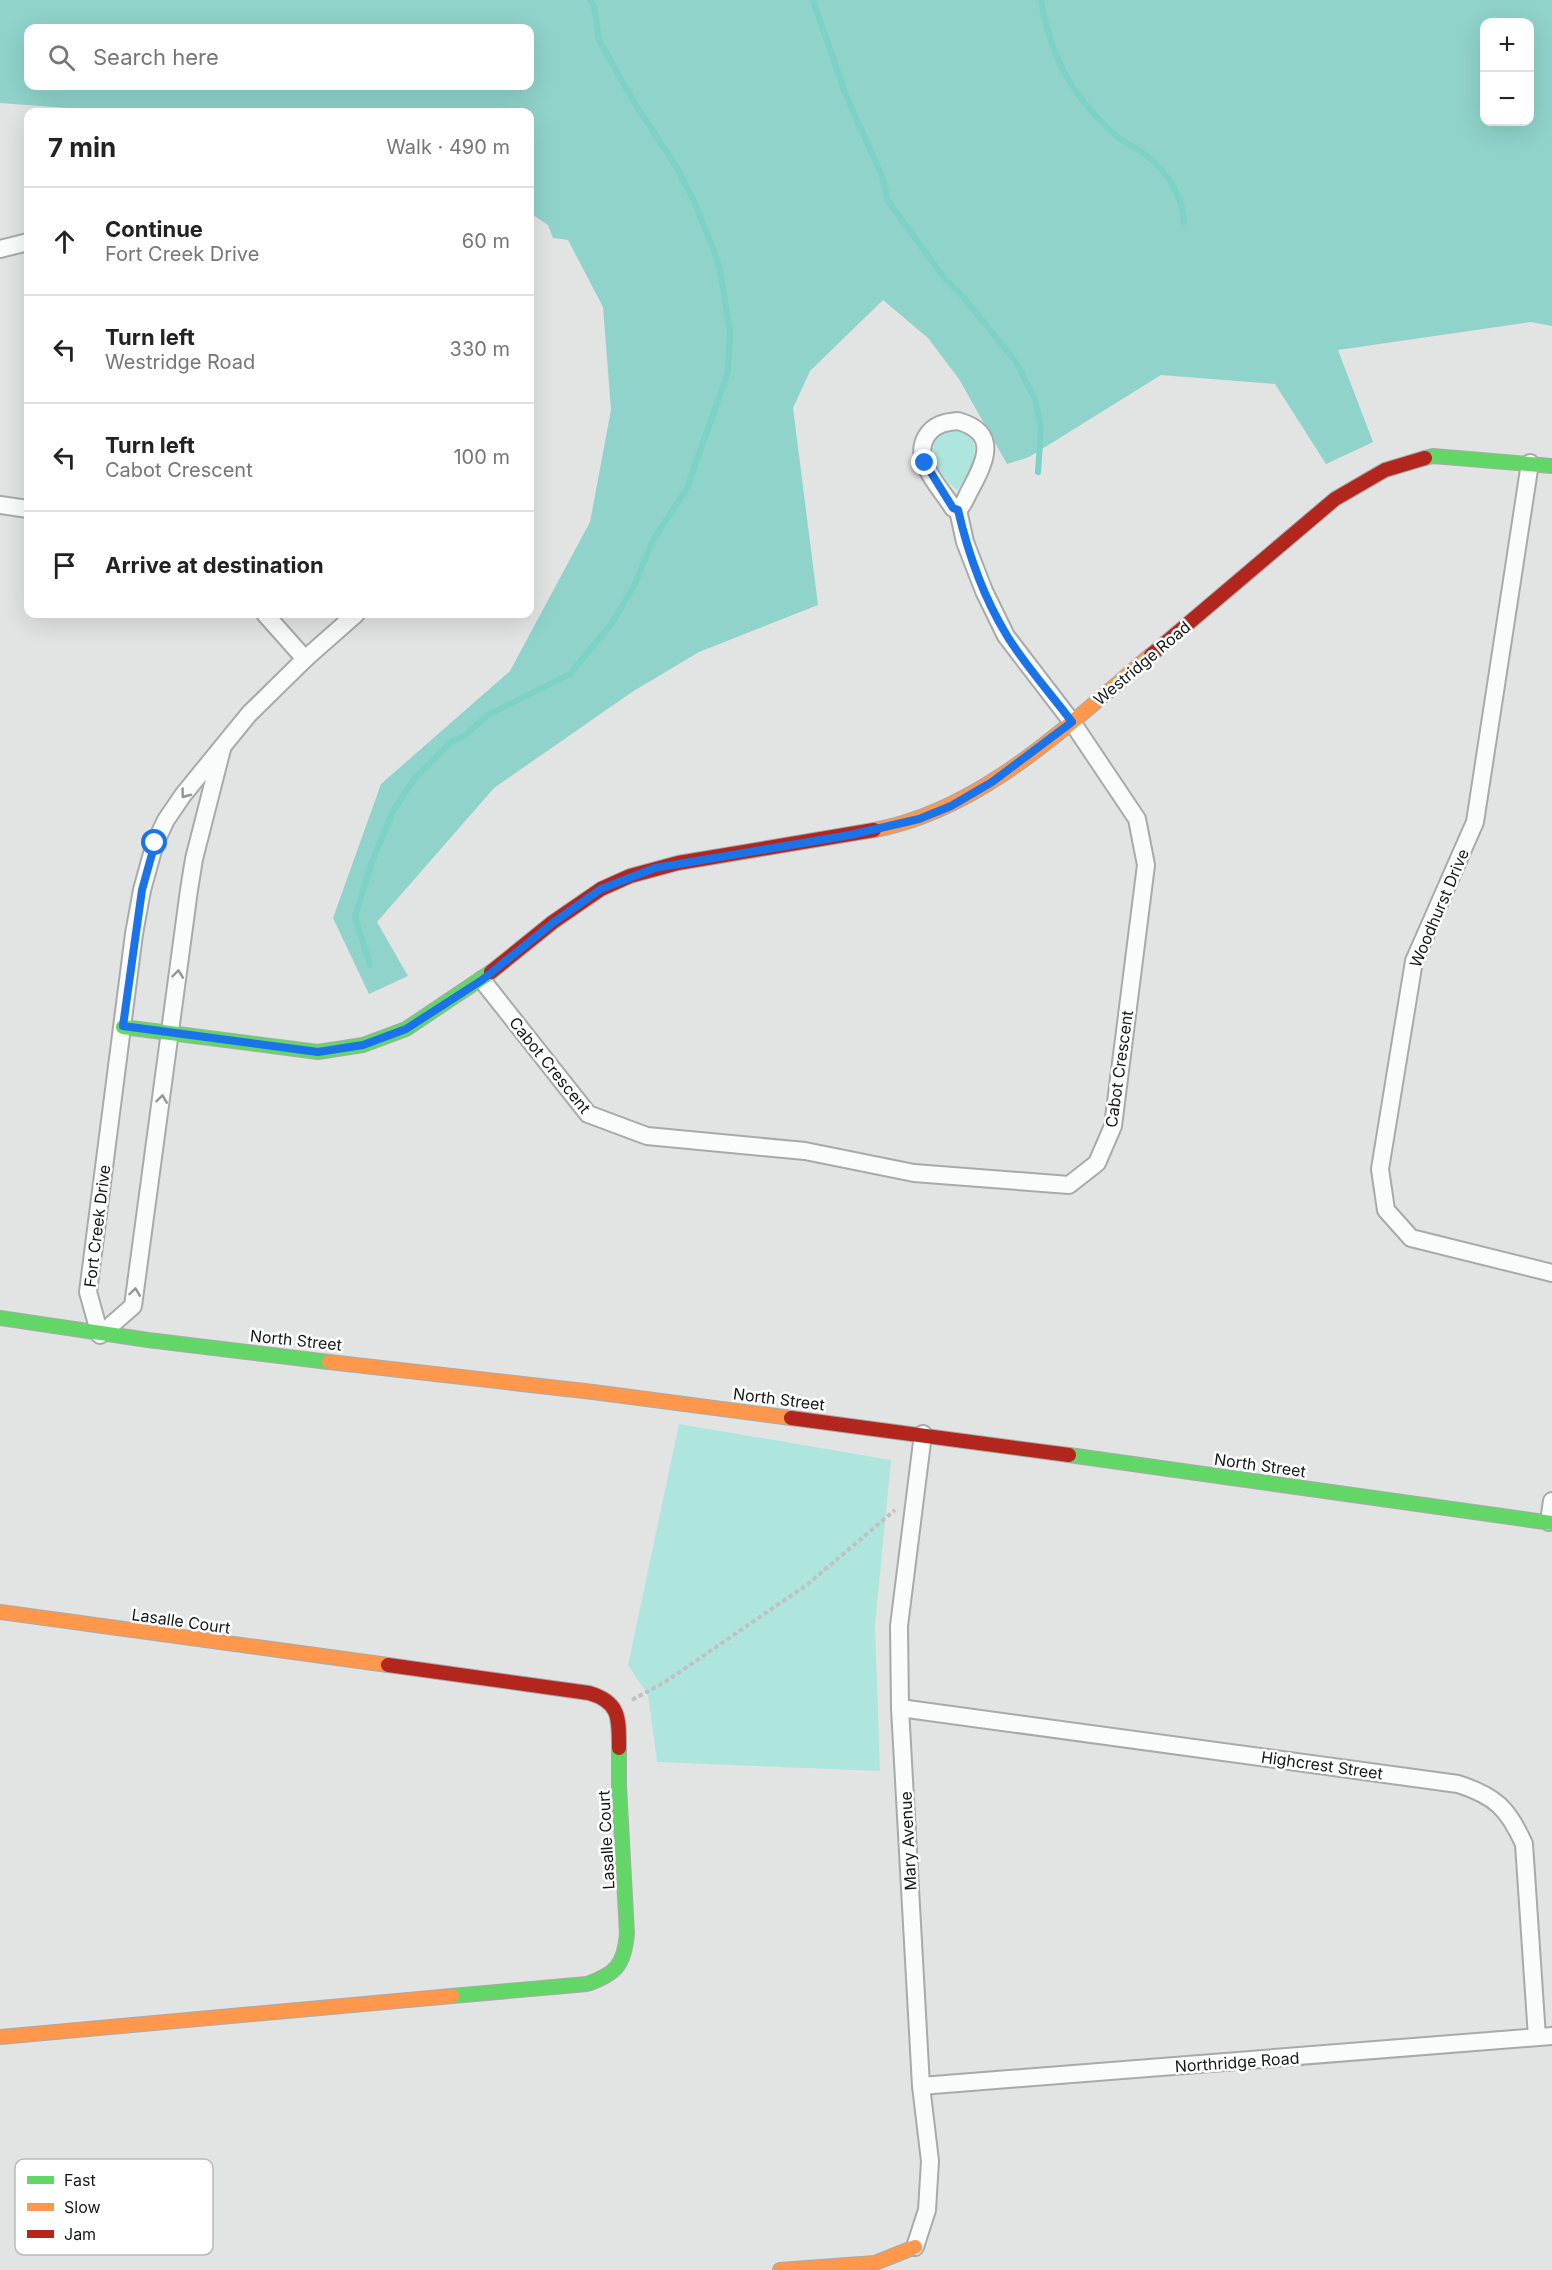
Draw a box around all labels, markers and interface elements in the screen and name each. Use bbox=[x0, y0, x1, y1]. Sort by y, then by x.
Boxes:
map controls bbox=[1480, 18, 1534, 126]
button: + bbox=[1480, 18, 1534, 72]
search box bbox=[24, 24, 534, 90]
icon: search bbox=[45, 41, 78, 74]
text: Search here bbox=[93, 44, 219, 70]
button: − bbox=[1480, 72, 1534, 126]
text: 7 min bbox=[48, 132, 116, 163]
text: Walk · 490 m bbox=[386, 135, 510, 159]
text: Continue bbox=[105, 216, 203, 242]
icon: ahead bbox=[48, 225, 81, 258]
text: 60 m bbox=[462, 229, 510, 253]
text: Fort Creek Drive bbox=[105, 242, 259, 266]
text: Turn left bbox=[105, 324, 195, 350]
icon: left bbox=[48, 333, 81, 366]
text: 330 m bbox=[450, 337, 510, 361]
text: Westridge Road bbox=[105, 350, 255, 374]
text: Turn left bbox=[105, 432, 195, 458]
icon: left bbox=[48, 441, 81, 474]
text: 100 m bbox=[453, 445, 510, 469]
route end bbox=[911, 449, 937, 475]
text: Cabot Crescent bbox=[105, 458, 253, 482]
icon: arrive bbox=[48, 549, 81, 582]
text: Arrive at destination bbox=[105, 552, 324, 578]
street label: Westridge Road bbox=[1090, 617, 1194, 709]
one-way arrow bbox=[181, 787, 192, 798]
route start bbox=[141, 829, 167, 855]
street label: Woodhurst Drive bbox=[1405, 846, 1473, 970]
one-way arrow bbox=[172, 970, 184, 979]
street label: Cabot Crescent bbox=[1101, 1009, 1137, 1129]
street label: Cabot Crescent bbox=[505, 1013, 595, 1117]
one-way arrow bbox=[155, 1094, 168, 1103]
street label: Fort Creek Drive bbox=[80, 1163, 114, 1289]
one-way arrow bbox=[129, 1287, 141, 1296]
street label: North Street bbox=[249, 1325, 343, 1355]
street label: North Street bbox=[732, 1383, 826, 1415]
street label: North Street bbox=[1213, 1449, 1307, 1481]
street label: Lasalle Court bbox=[130, 1604, 232, 1638]
street label: Highcrest Street bbox=[1260, 1747, 1384, 1783]
street label: Lasalle Court bbox=[593, 1790, 619, 1890]
street label: Mary Avenue bbox=[895, 1791, 921, 1891]
street label: Northridge Road bbox=[1174, 2048, 1300, 2076]
legend bbox=[15, 2159, 213, 2255]
text: Fast bbox=[64, 2170, 96, 2190]
text: Slow bbox=[64, 2197, 101, 2217]
text: Jam bbox=[64, 2224, 96, 2244]

